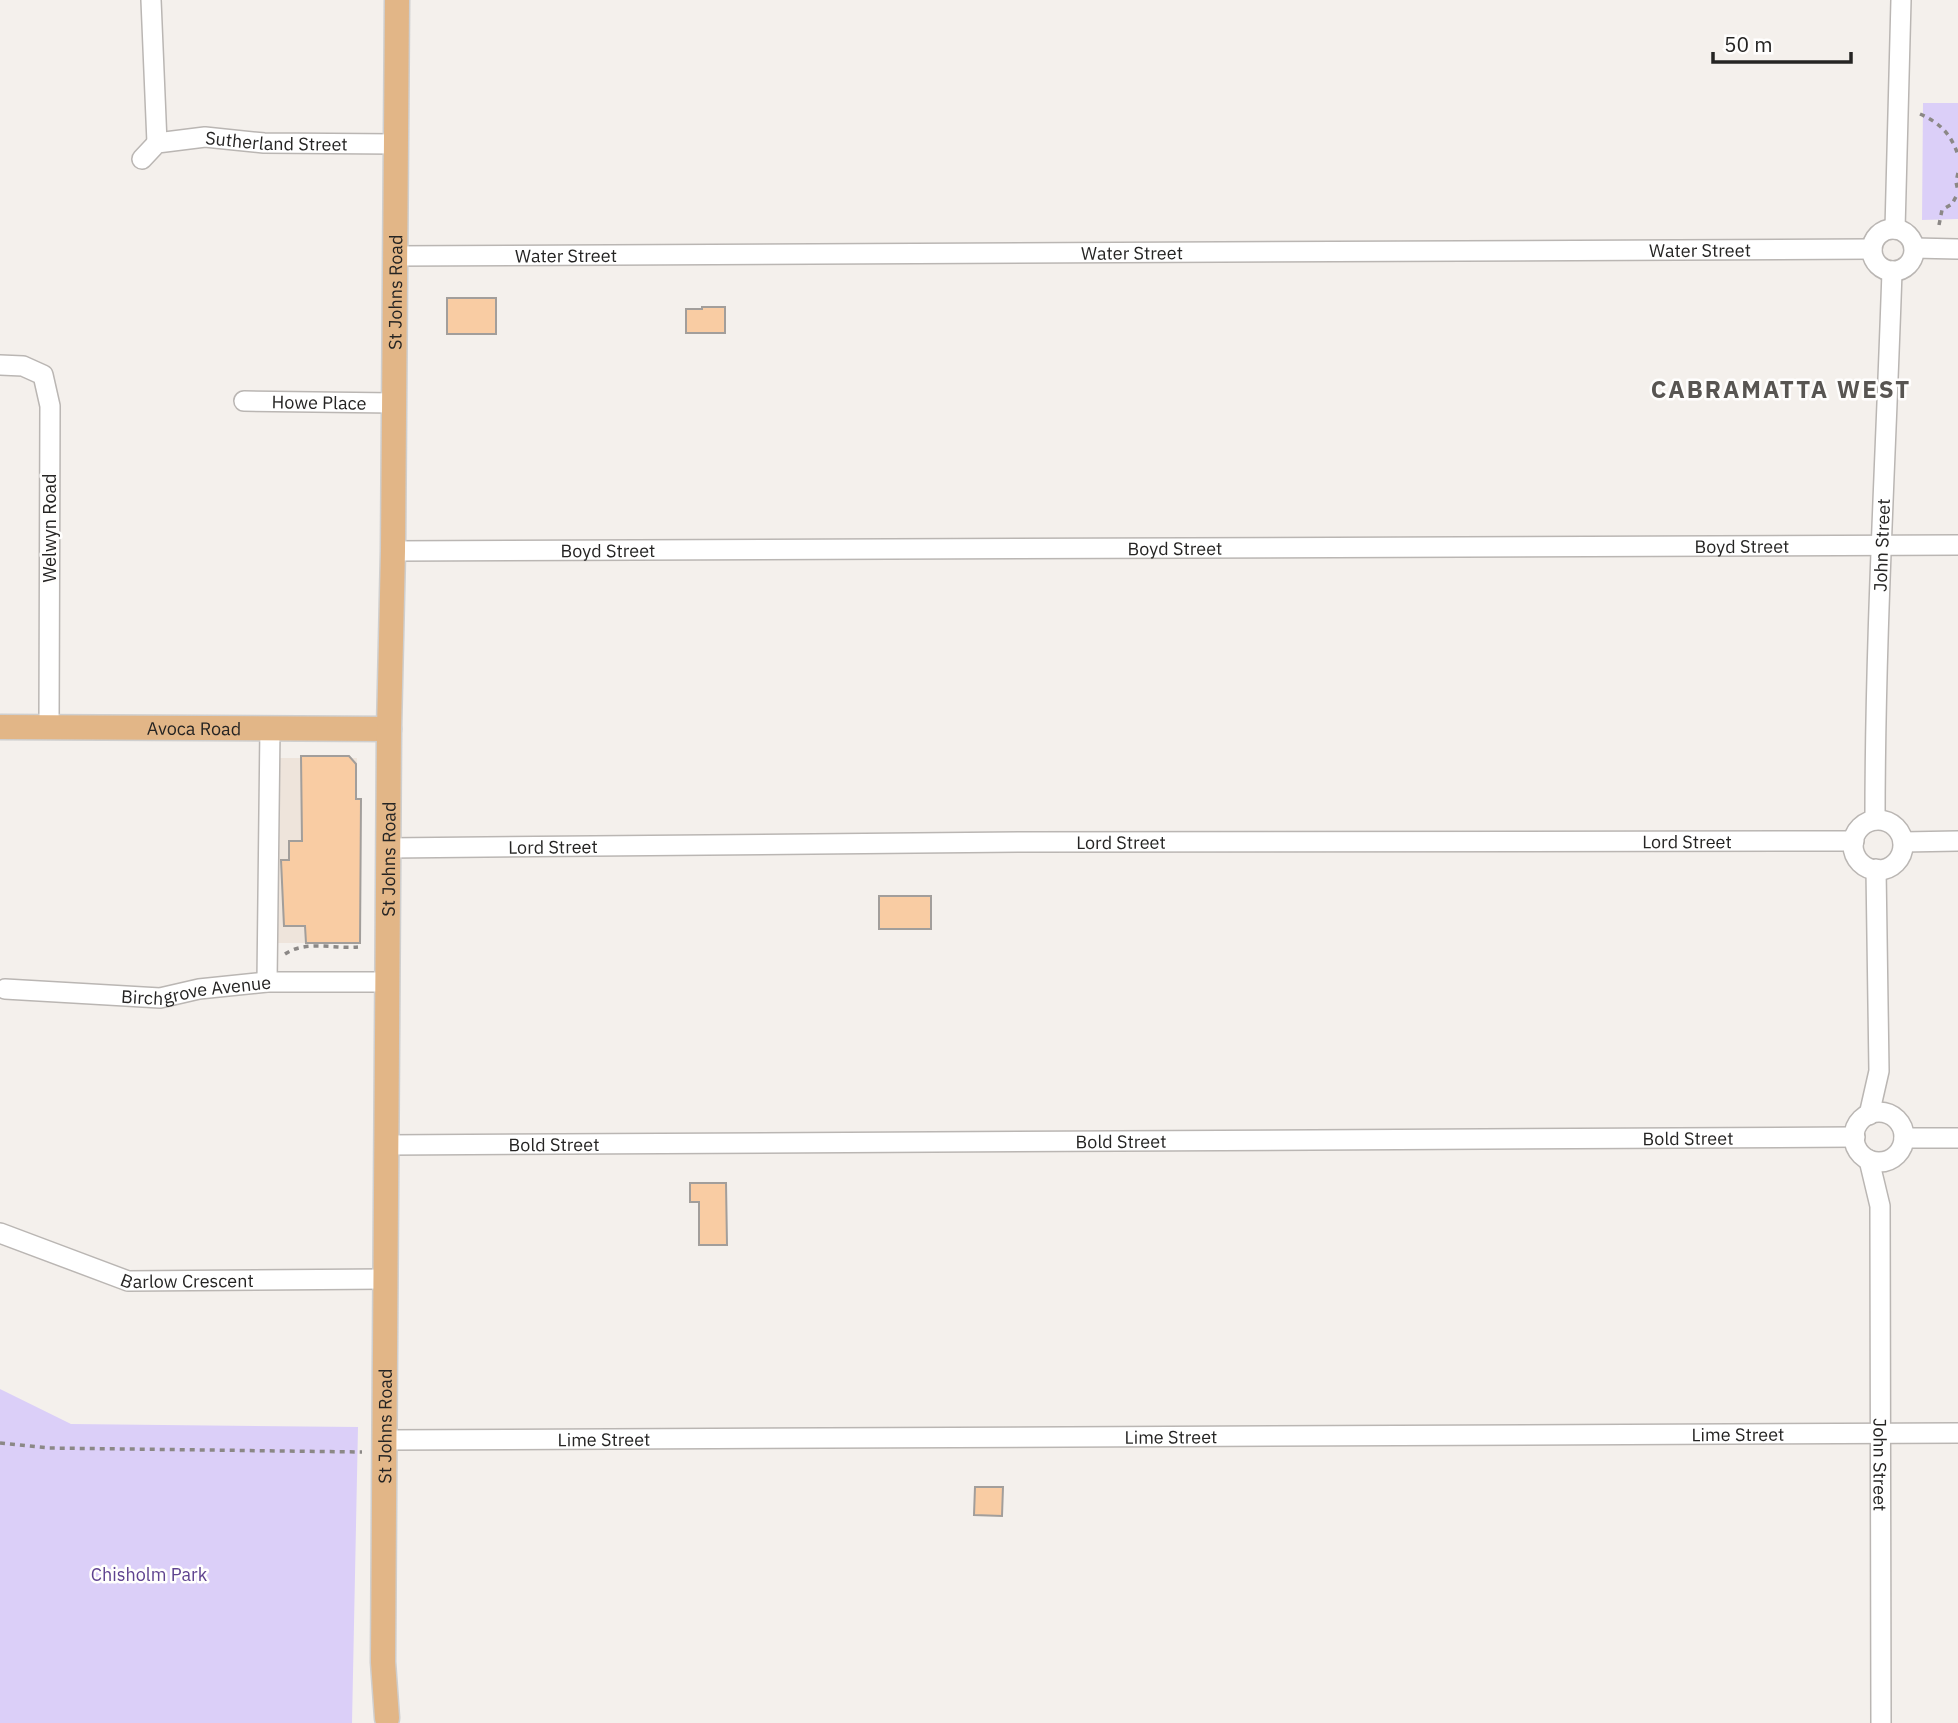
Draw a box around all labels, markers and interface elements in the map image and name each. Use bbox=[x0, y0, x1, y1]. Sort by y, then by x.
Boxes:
scale bar bbox=[1713, 21, 1851, 65]
text: 50 m bbox=[1724, 30, 1773, 58]
street label: Sutherland Street bbox=[204, 126, 348, 155]
street label: St Johns Road bbox=[383, 235, 407, 350]
street label: Water Street bbox=[1649, 238, 1751, 262]
street label: Water Street bbox=[1081, 241, 1183, 264]
street label: Water Street bbox=[515, 243, 617, 267]
district label: CABRAMATTA WEST bbox=[1651, 373, 1911, 405]
street label: Howe Place bbox=[271, 390, 367, 414]
street label: Welwyn Road bbox=[38, 473, 61, 583]
street label: John Street bbox=[1868, 498, 1895, 592]
street label: Boyd Street bbox=[1695, 534, 1789, 558]
street label: Boyd Street bbox=[1128, 536, 1222, 560]
street label: Boyd Street bbox=[561, 538, 655, 562]
street label: Avoca Road bbox=[147, 716, 241, 740]
street label: St Johns Road bbox=[376, 801, 400, 917]
street label: Lord Street bbox=[1076, 830, 1166, 853]
street label: Lord Street bbox=[1642, 830, 1732, 853]
street label: Lord Street bbox=[508, 835, 598, 858]
street label: Birchgrove Avenue bbox=[121, 970, 272, 1010]
street label: Bold Street bbox=[1642, 1126, 1733, 1150]
street label: Bold Street bbox=[1075, 1129, 1167, 1153]
street label: Bold Street bbox=[508, 1132, 600, 1156]
street label: Barlow Crescent bbox=[117, 1268, 254, 1293]
street label: St Johns Road bbox=[373, 1368, 396, 1484]
street label: John Street bbox=[1869, 1418, 1892, 1511]
street label: Lime Street bbox=[1692, 1422, 1784, 1446]
street label: Lime Street bbox=[1125, 1425, 1217, 1448]
street label: Lime Street bbox=[558, 1427, 650, 1451]
park label: Chisholm Park bbox=[91, 1563, 208, 1586]

